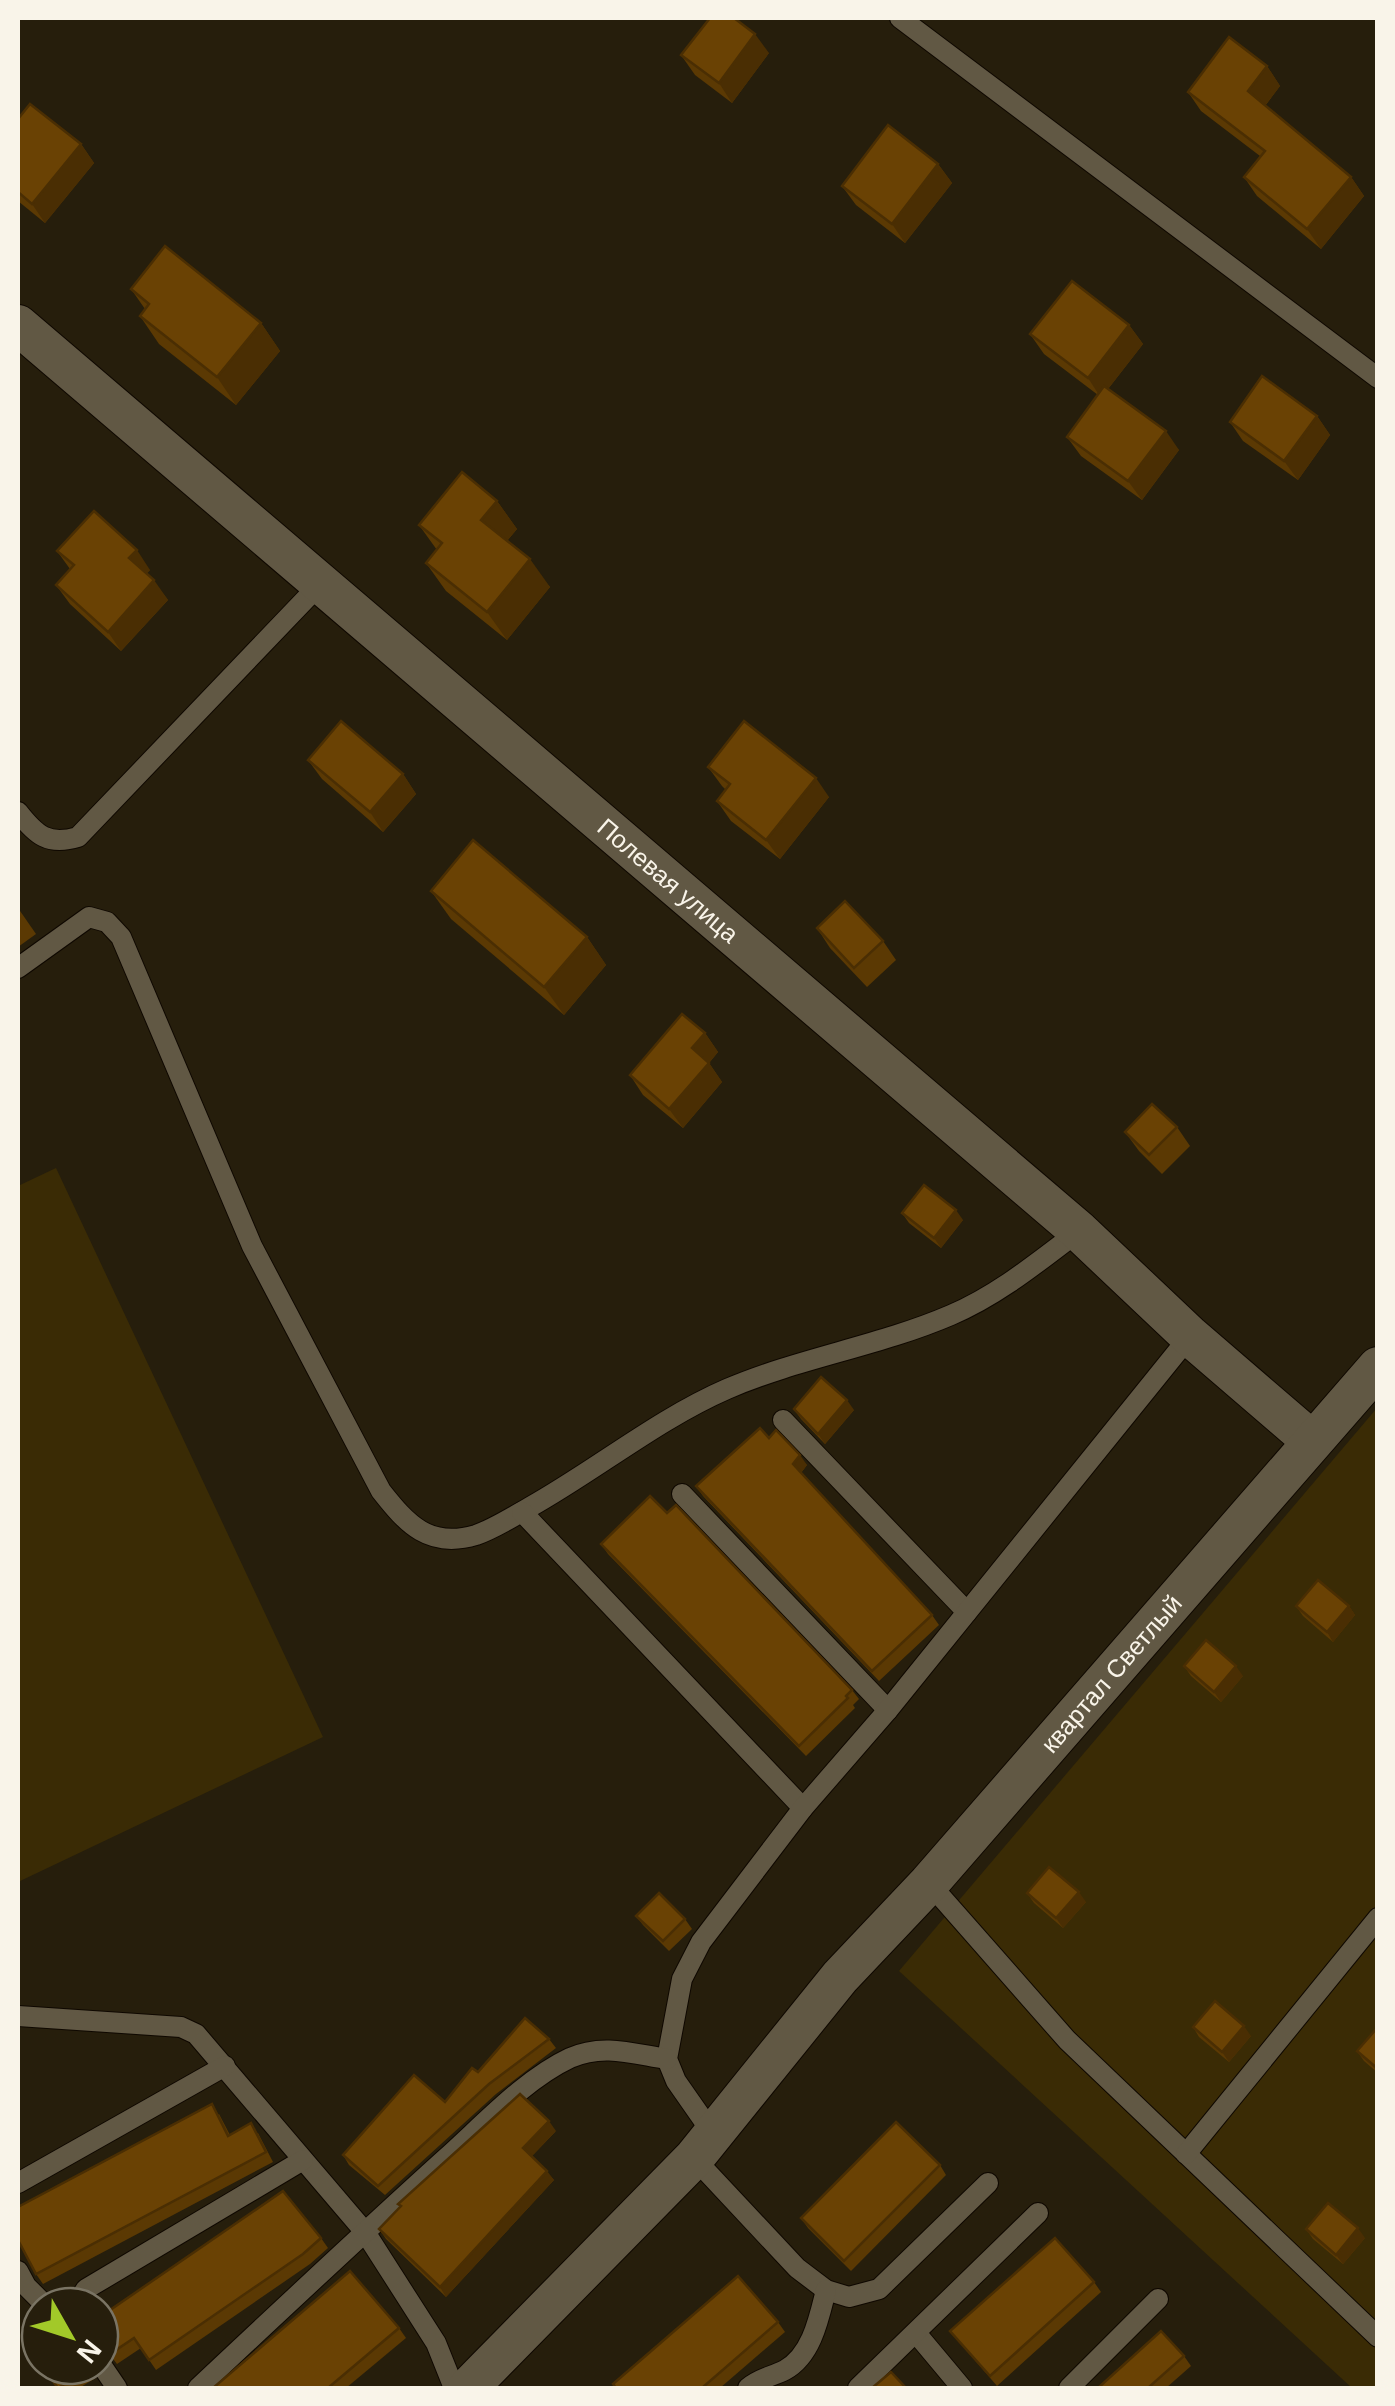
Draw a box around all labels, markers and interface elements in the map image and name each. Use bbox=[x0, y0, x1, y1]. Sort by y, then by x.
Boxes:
street label: Полевая улица bbox=[592, 812, 744, 948]
street label: квартал Светлый bbox=[1035, 1589, 1187, 1758]
north arrow bbox=[20, 2286, 120, 2386]
text: N bbox=[71, 2334, 107, 2369]

